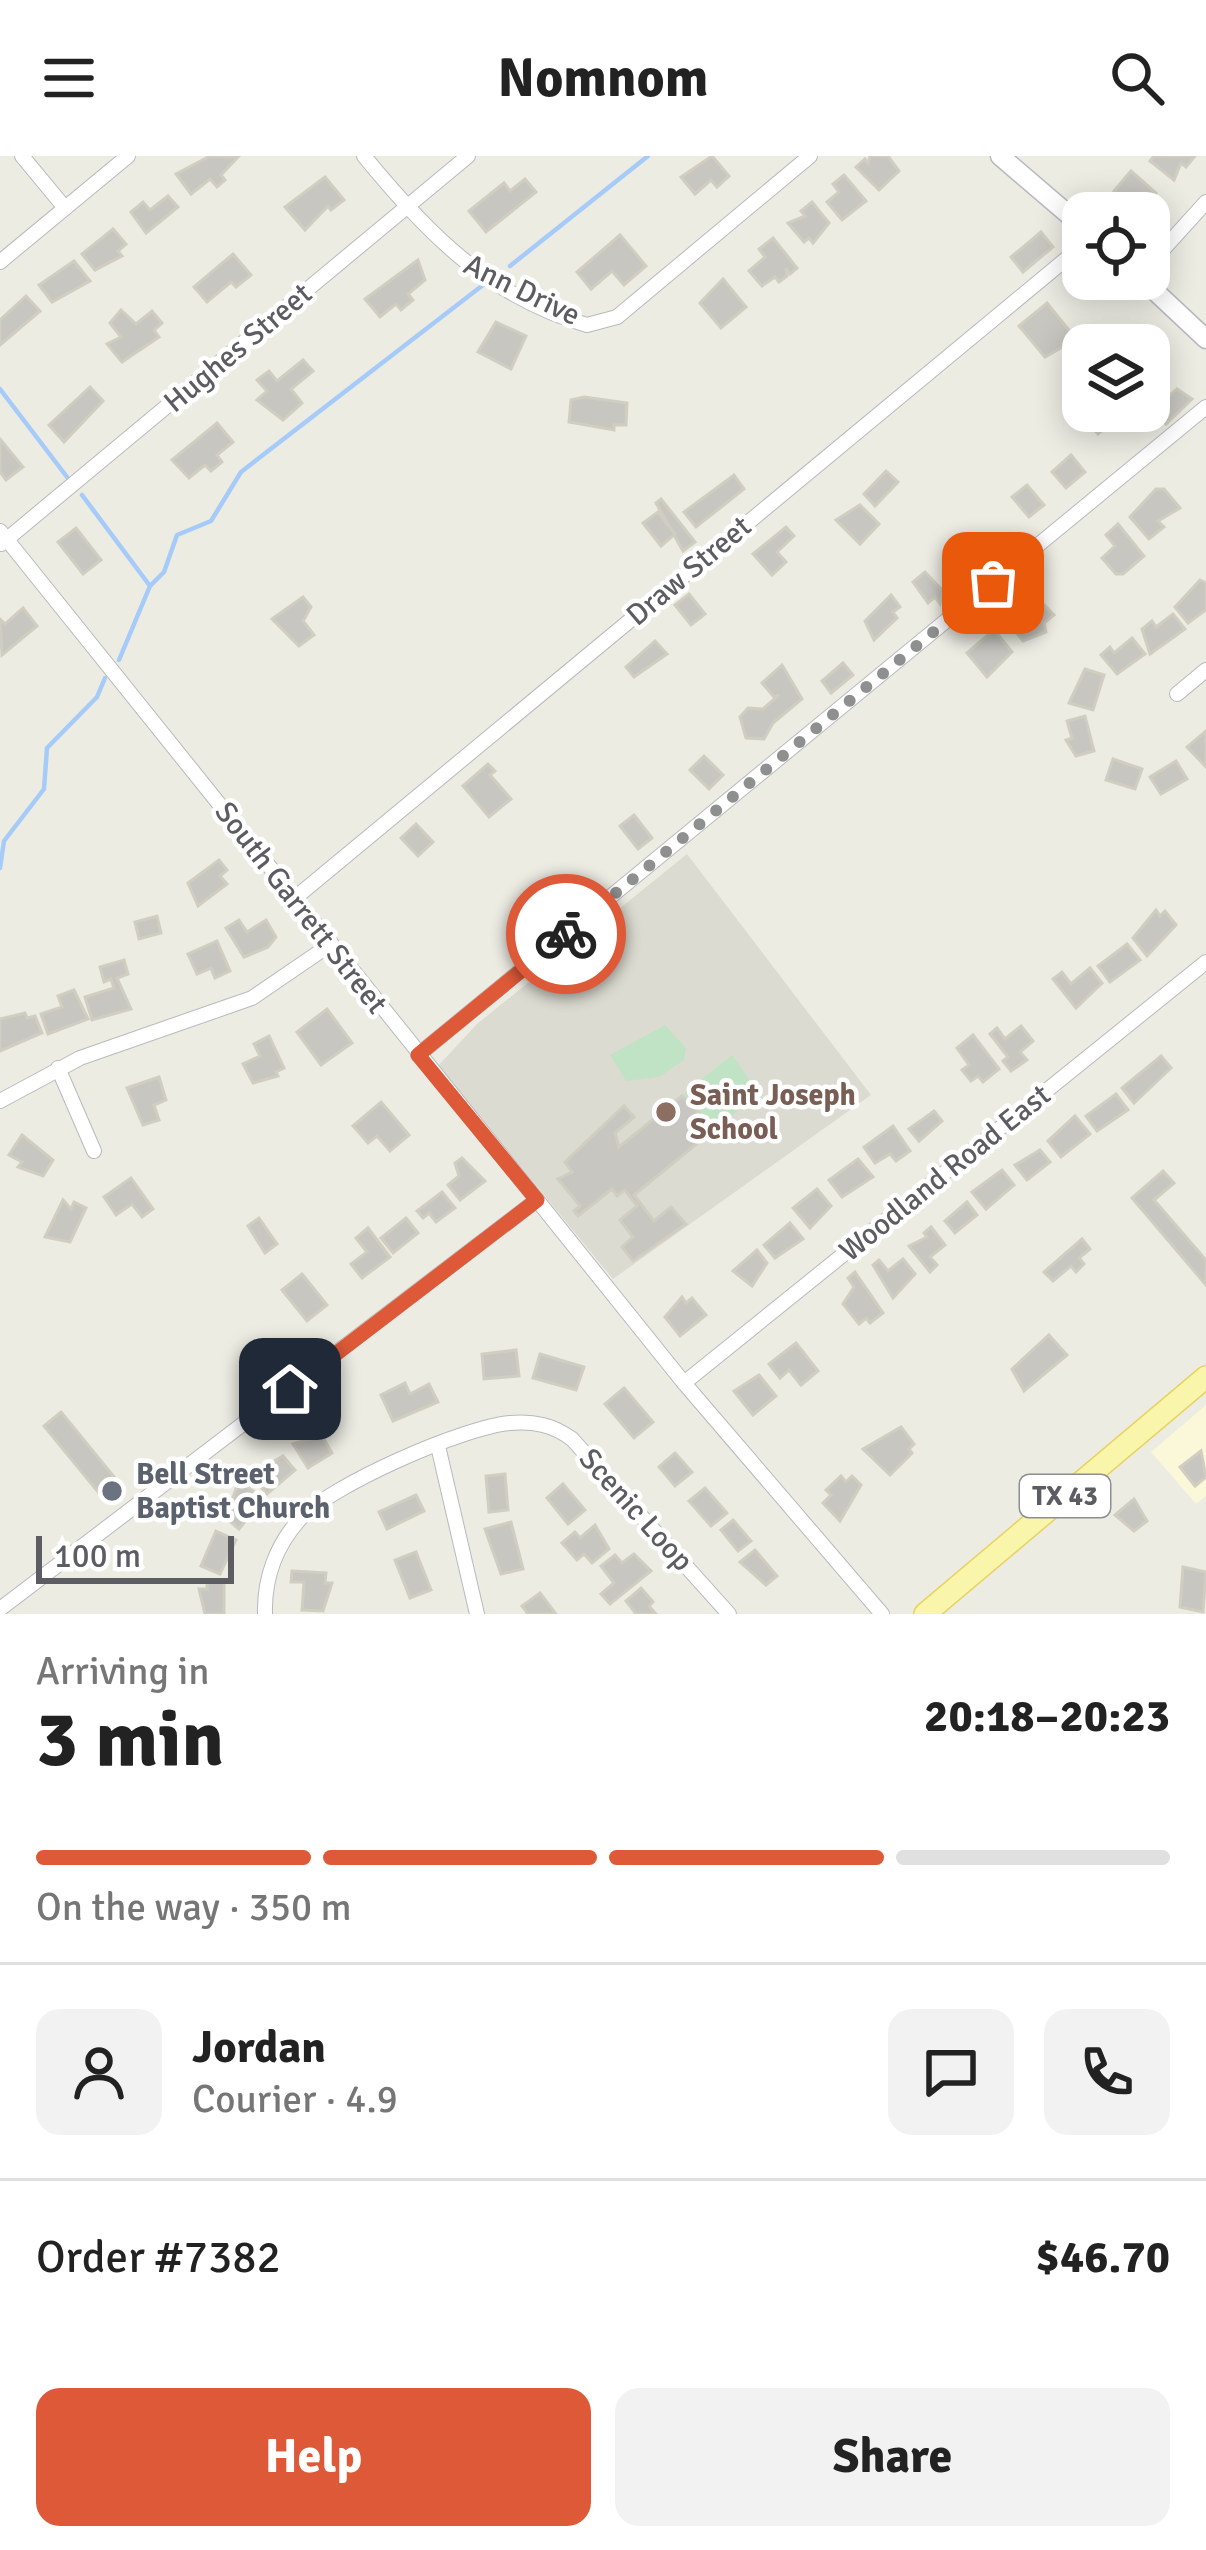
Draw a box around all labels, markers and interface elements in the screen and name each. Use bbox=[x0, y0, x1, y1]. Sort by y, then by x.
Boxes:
icon: menu bbox=[36, 45, 102, 111]
text: Nomnom bbox=[498, 45, 708, 112]
icon: search bbox=[1104, 45, 1170, 111]
map controls bbox=[1062, 192, 1170, 432]
button: locate bbox=[1062, 192, 1170, 300]
street label: Ann Drive bbox=[458, 246, 586, 334]
street label: Hughes Street bbox=[157, 275, 319, 421]
button: layers bbox=[1062, 324, 1170, 432]
street label: Draw Street bbox=[619, 508, 759, 634]
pin bbox=[942, 532, 1044, 634]
icon: bag bbox=[960, 550, 1026, 616]
street label: South Garrett Street bbox=[207, 795, 395, 1021]
courier bbox=[506, 874, 626, 994]
icon: bike bbox=[533, 901, 599, 967]
place label: Saint Joseph School bbox=[690, 1077, 856, 1148]
street label: Woodland Road East bbox=[832, 1077, 1058, 1269]
marker: Saint Joseph School bbox=[653, 1099, 679, 1125]
pin bbox=[239, 1338, 341, 1440]
icon: home bbox=[257, 1356, 323, 1422]
street label: Scenic Loop bbox=[571, 1441, 701, 1579]
place label: Bell Street Baptist Church bbox=[136, 1456, 330, 1527]
road number: TX 43 bbox=[1020, 1475, 1110, 1517]
marker: Bell Street Baptist Church bbox=[99, 1478, 125, 1504]
scale bar bbox=[36, 1530, 234, 1583]
text: 100 m bbox=[54, 1536, 141, 1577]
text: Arriving in bbox=[36, 1647, 210, 1695]
text: 20:18–20:23 bbox=[924, 1689, 1170, 1744]
text: 3 min bbox=[36, 1692, 224, 1788]
text: On the way · 350 m bbox=[36, 1883, 352, 1931]
button: person bbox=[36, 2009, 162, 2135]
button: chat bbox=[888, 2009, 1014, 2135]
button: phone bbox=[1044, 2009, 1170, 2135]
text: Jordan bbox=[192, 2020, 326, 2075]
text: Courier · 4.9 bbox=[192, 2075, 398, 2123]
text: Order #7382 bbox=[36, 2230, 281, 2285]
text: $46.70 bbox=[1036, 2230, 1170, 2285]
button: Help bbox=[36, 2388, 591, 2526]
button: Share bbox=[615, 2388, 1170, 2526]

